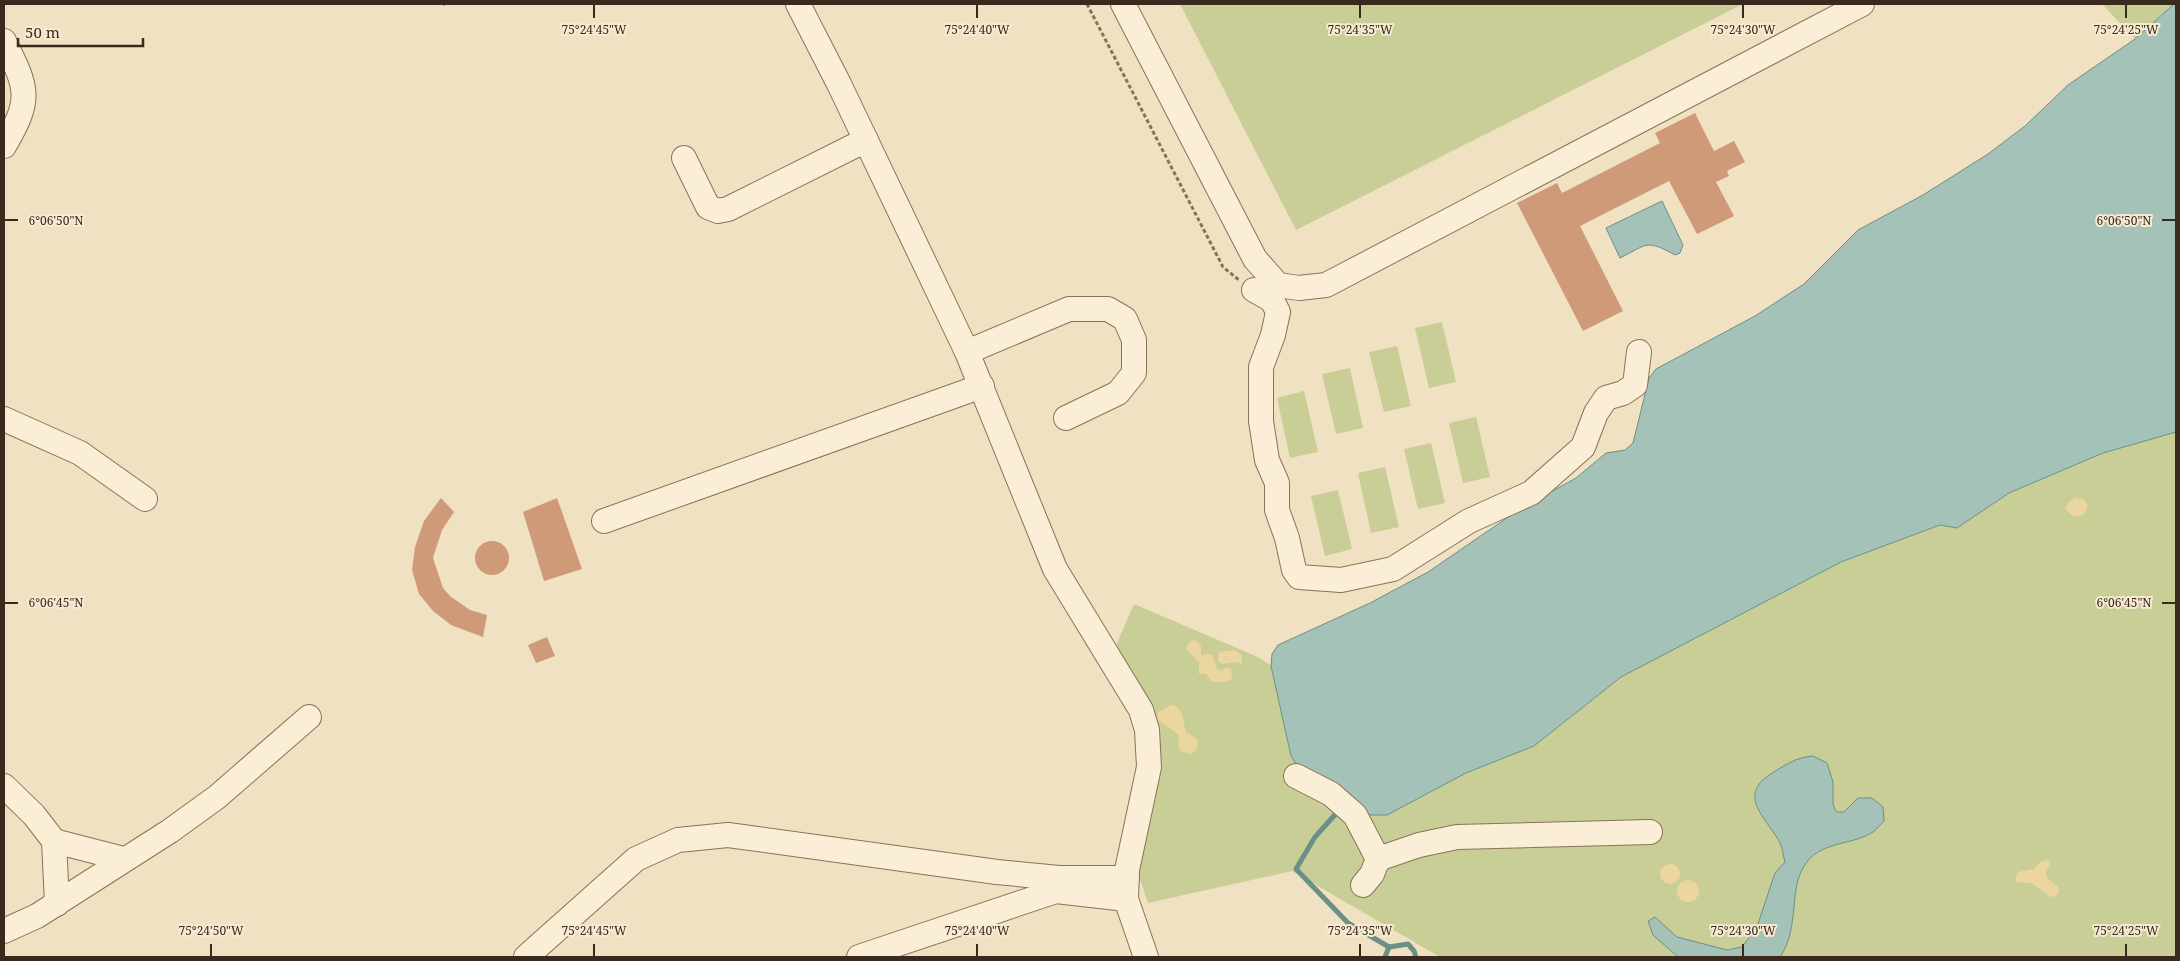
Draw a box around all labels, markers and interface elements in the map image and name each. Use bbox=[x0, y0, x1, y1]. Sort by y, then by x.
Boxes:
scale bar bbox=[18, 15, 142, 47]
text: 75°24'45"W bbox=[561, 21, 627, 38]
text: 75°24'40"W bbox=[944, 21, 1010, 38]
text: 75°24'35"W bbox=[1327, 21, 1393, 38]
text: 75°24'30"W bbox=[1710, 21, 1776, 38]
text: 75°24'25"W bbox=[2093, 21, 2159, 38]
text: 50 m bbox=[25, 22, 60, 42]
text: 6°06'50"N bbox=[28, 212, 84, 229]
text: 6°06'50"N bbox=[2096, 212, 2152, 229]
text: 6°06'45"N bbox=[28, 594, 84, 611]
text: 6°06'45"N bbox=[2096, 594, 2152, 611]
text: 75°24'50"W bbox=[178, 922, 244, 939]
text: 75°24'45"W bbox=[561, 922, 627, 939]
text: 75°24'40"W bbox=[944, 922, 1010, 939]
text: 75°24'35"W bbox=[1327, 922, 1393, 939]
text: 75°24'30"W bbox=[1710, 922, 1776, 939]
text: 75°24'25"W bbox=[2093, 922, 2159, 939]

